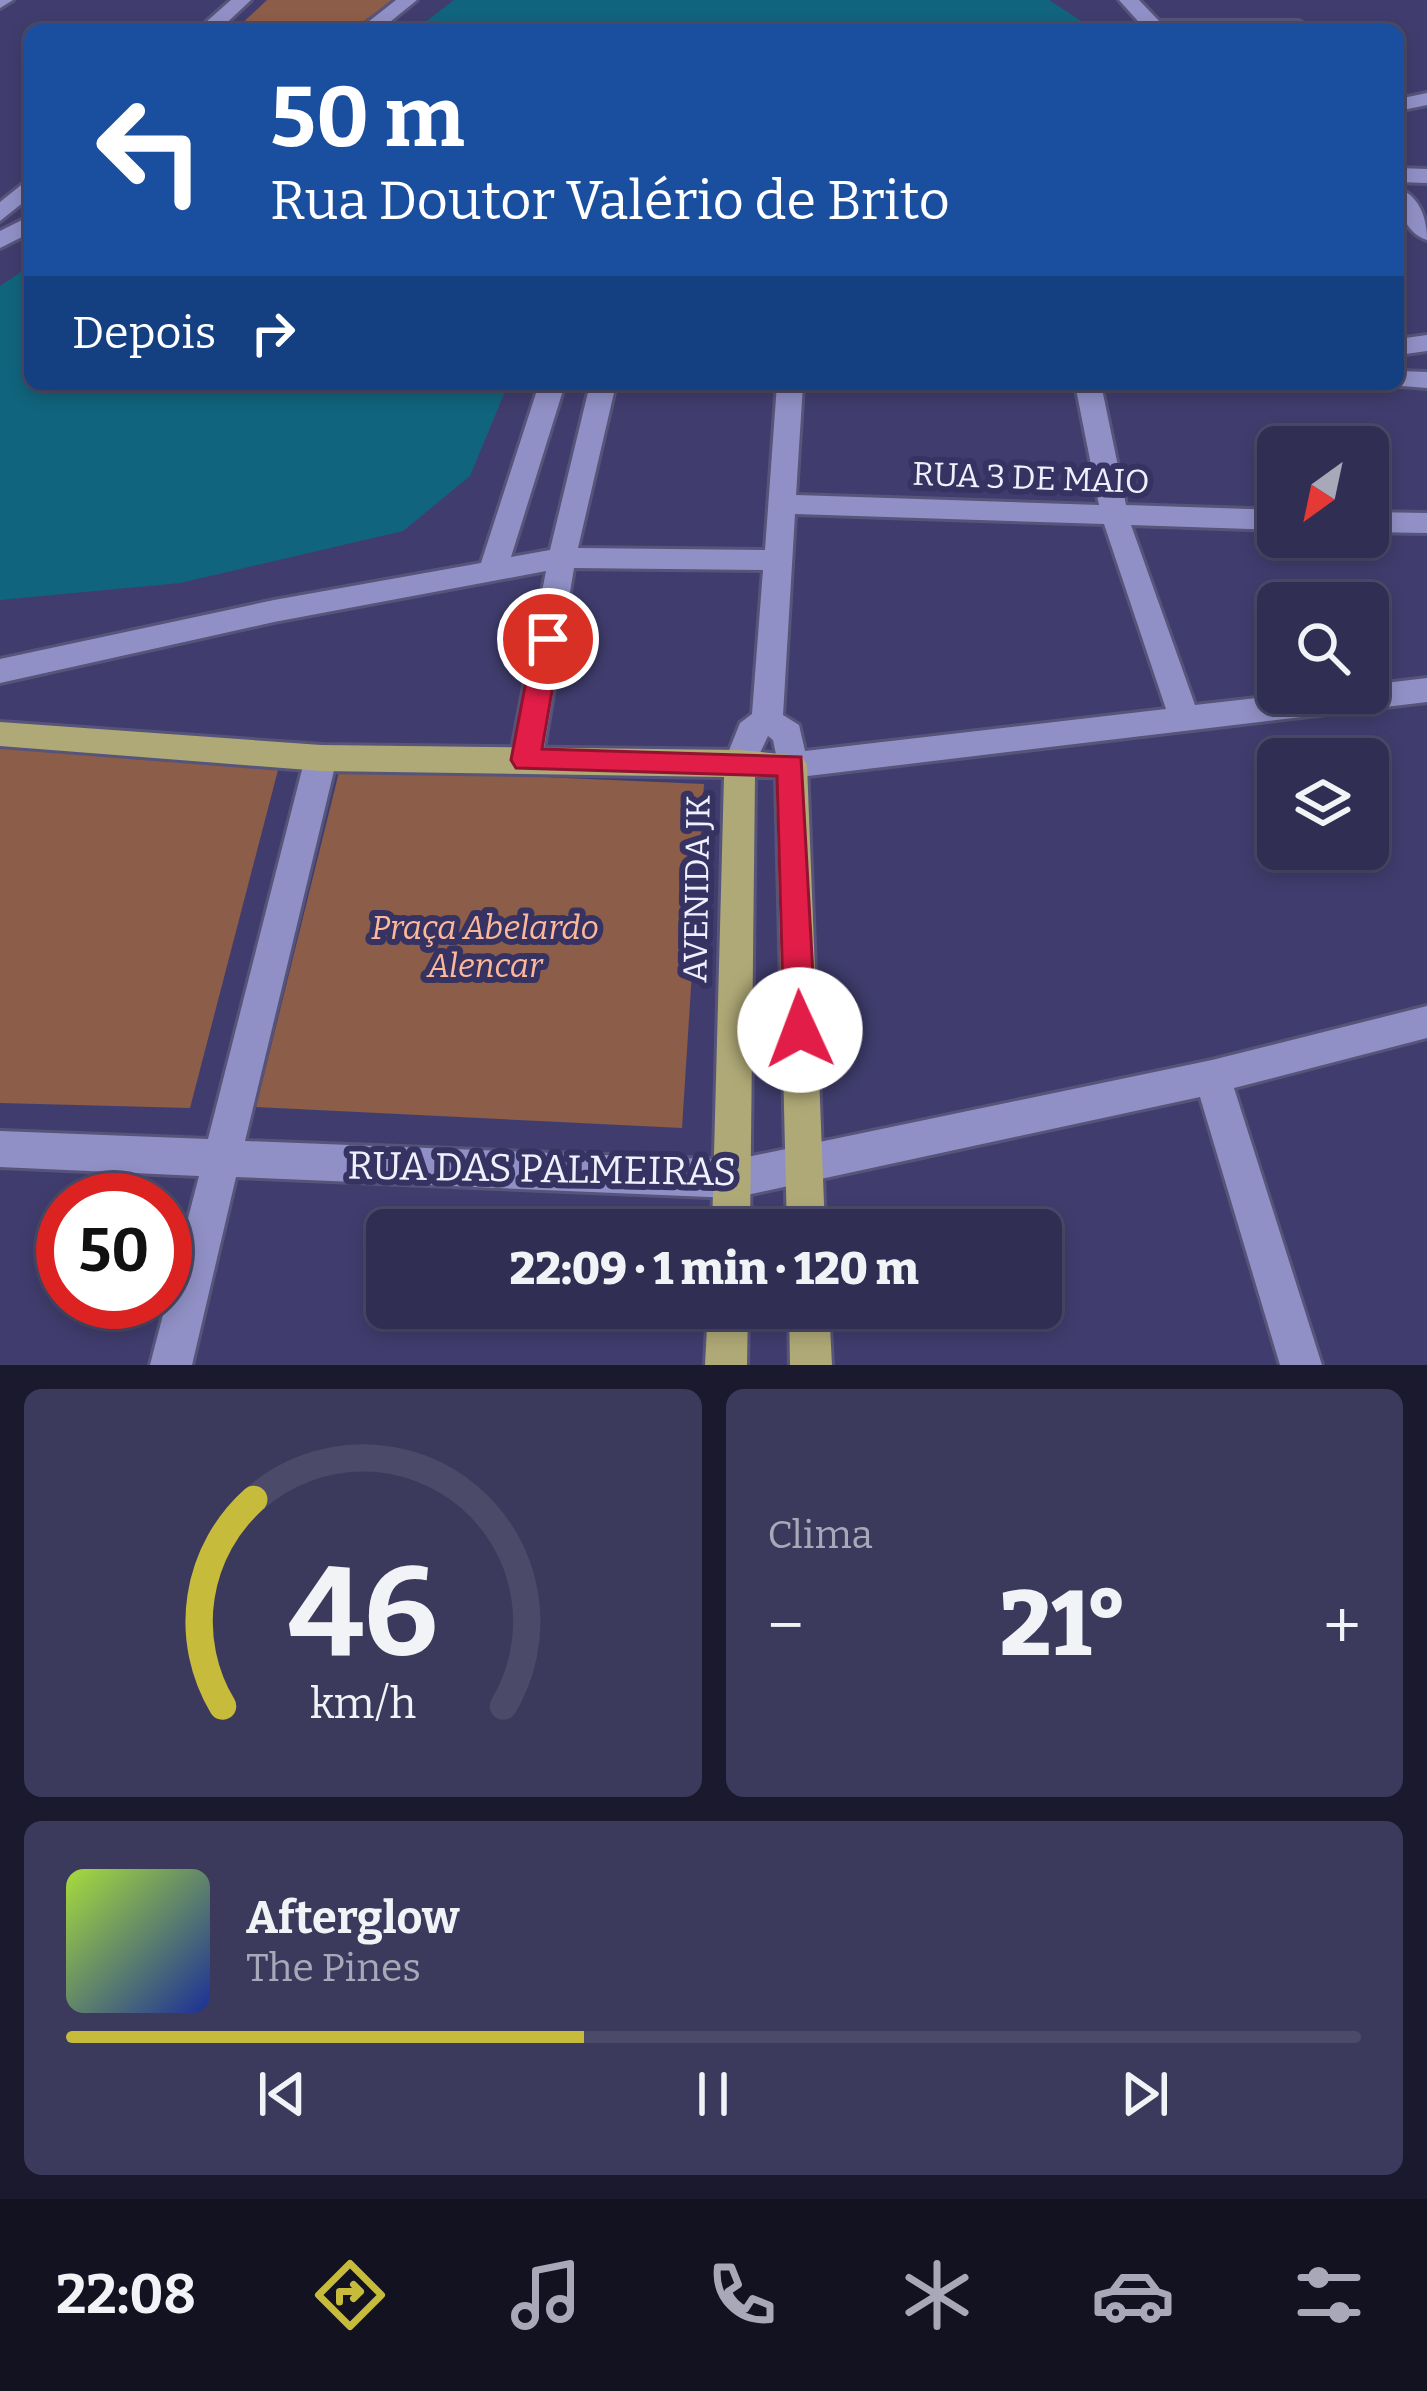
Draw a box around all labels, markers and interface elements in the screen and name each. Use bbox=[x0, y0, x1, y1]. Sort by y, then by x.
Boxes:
text: 50 m bbox=[270, 67, 465, 168]
icon: left bbox=[72, 72, 228, 228]
text: Rua Doutor Valério de Brito bbox=[270, 169, 950, 233]
icon: right bbox=[240, 300, 306, 366]
text: Depois bbox=[72, 306, 216, 360]
north arrow bbox=[1257, 426, 1389, 558]
map controls bbox=[1257, 426, 1389, 870]
street label: RUA 3 DE MAIO bbox=[912, 454, 1150, 502]
button: search bbox=[1257, 582, 1389, 714]
pin bbox=[497, 588, 599, 690]
icon: arrive bbox=[515, 606, 581, 672]
button: layers bbox=[1257, 738, 1389, 870]
street label: AVENIDA JK bbox=[675, 795, 719, 983]
park label: Praça Abelardo Alencar bbox=[371, 908, 599, 986]
position arrow bbox=[737, 967, 863, 1093]
street label: RUA DAS PALMEIRAS bbox=[347, 1143, 737, 1195]
speed limit sign: 50 bbox=[36, 1173, 192, 1329]
text: 22:09 · 1 min · 120 m bbox=[509, 1242, 919, 1296]
text: Clima bbox=[768, 1512, 873, 1558]
text: 46 bbox=[288, 1538, 438, 1688]
text: 21° bbox=[1000, 1571, 1127, 1679]
text: − bbox=[768, 1586, 804, 1665]
text: + bbox=[1323, 1586, 1361, 1665]
text: km/h bbox=[310, 1678, 416, 1729]
text: Afterglow bbox=[246, 1891, 459, 1945]
text: The Pines bbox=[246, 1945, 421, 1991]
icon: previous bbox=[249, 2061, 315, 2127]
icon: pause bbox=[680, 2061, 746, 2127]
icon: next bbox=[1112, 2061, 1178, 2127]
icon: directions bbox=[308, 2253, 392, 2337]
icon: music bbox=[504, 2253, 588, 2337]
icon: phone bbox=[700, 2253, 784, 2337]
icon: climate bbox=[895, 2253, 979, 2337]
icon: car bbox=[1091, 2253, 1175, 2337]
icon: filters bbox=[1287, 2253, 1371, 2337]
text: 22:08 bbox=[56, 2263, 196, 2327]

